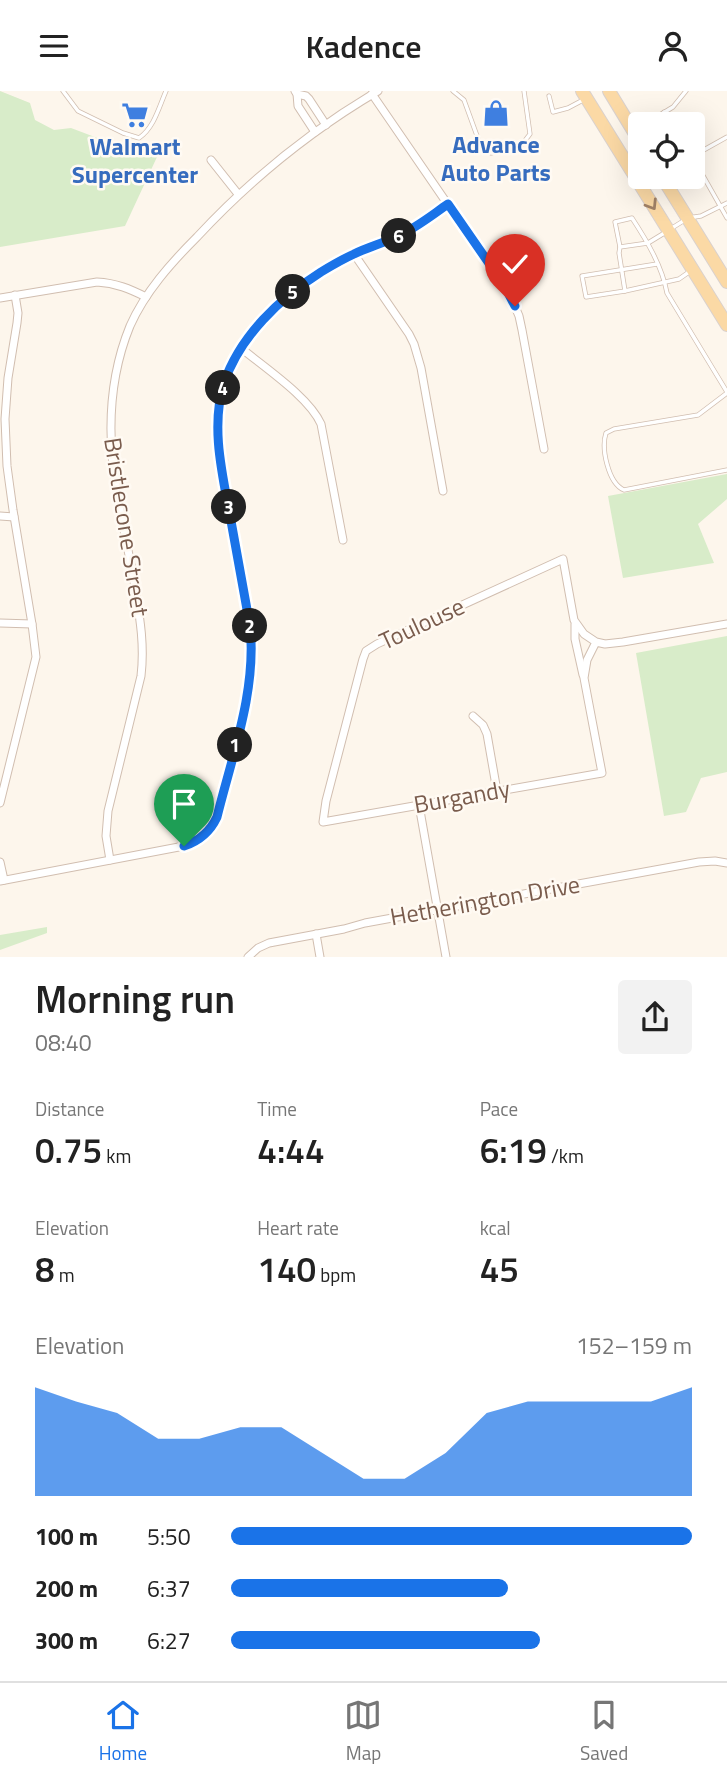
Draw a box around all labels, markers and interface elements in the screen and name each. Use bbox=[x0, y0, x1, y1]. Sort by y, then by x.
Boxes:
text: Kadence bbox=[305, 22, 422, 70]
icon: menu bbox=[35, 27, 73, 65]
icon: person bbox=[654, 27, 692, 65]
shop icon: Advance Auto Parts bbox=[481, 98, 511, 128]
supermarket icon: Walmart Supercenter bbox=[120, 100, 150, 130]
map controls bbox=[628, 112, 705, 189]
button: locate bbox=[628, 112, 705, 189]
place label: Advance Auto Parts bbox=[441, 126, 551, 190]
place label: Walmart Supercenter bbox=[72, 128, 198, 192]
one-way arrow bbox=[644, 197, 657, 210]
pin: 6 bbox=[382, 219, 416, 253]
text: 6 bbox=[393, 221, 404, 250]
pin bbox=[485, 234, 545, 306]
icon: check bbox=[496, 245, 534, 283]
pin: 5 bbox=[276, 275, 310, 309]
text: 5 bbox=[287, 277, 298, 306]
pin: 4 bbox=[206, 371, 241, 405]
text: 4 bbox=[217, 373, 228, 402]
street label: Bristlecone Street bbox=[95, 435, 159, 619]
pin: 3 bbox=[212, 489, 246, 525]
text: 3 bbox=[223, 492, 234, 521]
street label: Toulouse bbox=[373, 588, 470, 658]
pin: 2 bbox=[232, 609, 268, 643]
text: 2 bbox=[244, 611, 255, 640]
pin: 1 bbox=[218, 727, 252, 763]
text: 1 bbox=[229, 730, 240, 759]
street label: Burgandy bbox=[411, 770, 513, 822]
pin bbox=[154, 774, 214, 846]
icon: arrive bbox=[165, 785, 203, 823]
street label: Hetherington Drive bbox=[387, 866, 583, 934]
text: Morning run bbox=[35, 970, 235, 1028]
button: share bbox=[618, 980, 692, 1054]
text: 08:40 bbox=[35, 1025, 92, 1060]
text: Distance bbox=[35, 1094, 104, 1123]
text: Time bbox=[257, 1094, 297, 1123]
text: Pace bbox=[480, 1094, 518, 1123]
text: 0.75 bbox=[35, 1123, 102, 1177]
text: 4:44 bbox=[257, 1123, 325, 1177]
text: 6:19 bbox=[480, 1123, 547, 1177]
text: km bbox=[102, 1141, 131, 1170]
text: /km bbox=[547, 1141, 584, 1170]
text: Elevation bbox=[35, 1213, 109, 1242]
text: Heart rate bbox=[257, 1213, 339, 1242]
text: kcal bbox=[480, 1213, 511, 1242]
text: 8 bbox=[35, 1242, 55, 1296]
text: 140 bbox=[257, 1242, 316, 1296]
text: 45 bbox=[480, 1242, 519, 1296]
text: m bbox=[55, 1260, 75, 1289]
text: bpm bbox=[316, 1260, 356, 1289]
text: Elevation bbox=[35, 1328, 124, 1363]
text: 152–159 m bbox=[576, 1328, 692, 1363]
text: 100 m bbox=[35, 1519, 98, 1554]
text: 5:50 bbox=[147, 1519, 191, 1554]
text: 200 m bbox=[35, 1571, 98, 1606]
text: 6:37 bbox=[147, 1571, 191, 1606]
text: 300 m bbox=[35, 1623, 98, 1658]
text: 6:27 bbox=[147, 1623, 191, 1658]
tab: Home bbox=[99, 1696, 147, 1767]
tab: Map bbox=[344, 1696, 382, 1767]
tab: Saved bbox=[580, 1696, 628, 1767]

